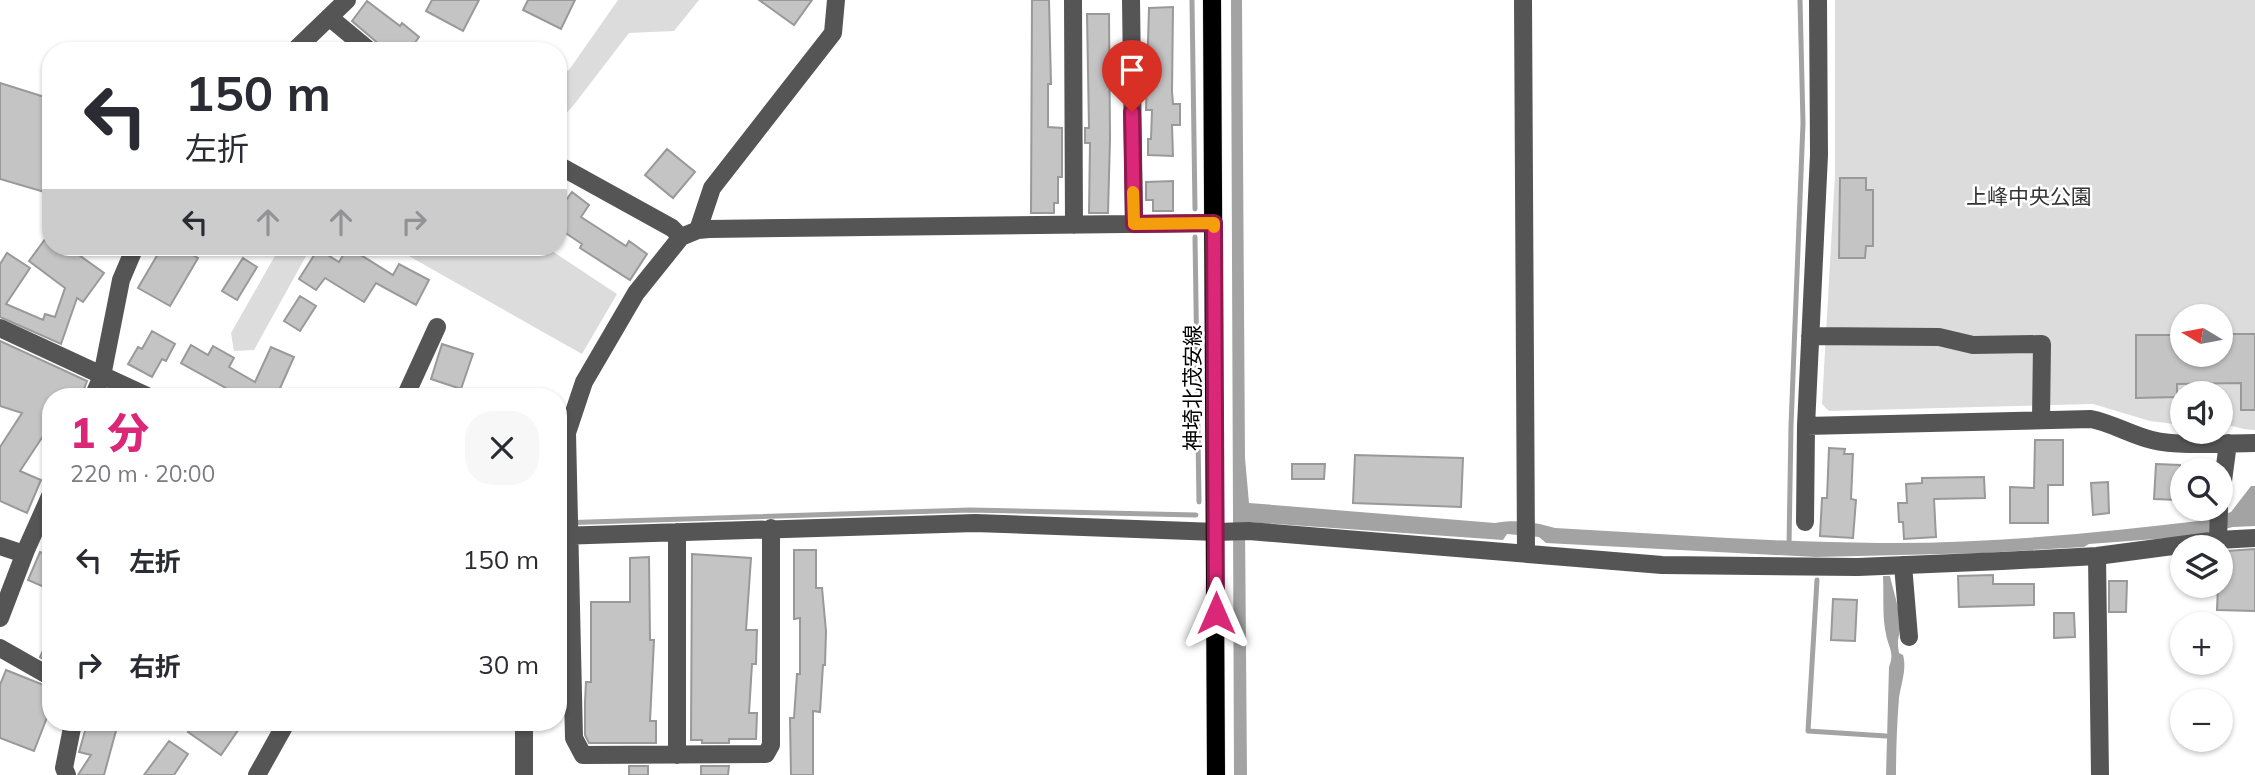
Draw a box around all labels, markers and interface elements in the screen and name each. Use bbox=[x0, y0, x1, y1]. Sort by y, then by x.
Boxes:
pin bbox=[1102, 40, 1162, 112]
icon: arrive bbox=[1113, 51, 1151, 89]
text: 150 m bbox=[185, 62, 331, 123]
icon: left bbox=[70, 70, 161, 161]
text: 左折 bbox=[185, 128, 249, 168]
park label: 上峰中央公園 bbox=[1966, 183, 2092, 209]
icon: left bbox=[176, 203, 214, 241]
icon: ahead bbox=[249, 203, 287, 241]
icon: ahead bbox=[322, 203, 360, 241]
icon: right bbox=[395, 203, 433, 241]
north arrow bbox=[2170, 304, 2233, 368]
map controls bbox=[2170, 304, 2233, 752]
street label: 神埼北茂安線 bbox=[1179, 325, 1205, 451]
button: sound bbox=[2170, 381, 2233, 444]
text: 1 分 bbox=[70, 406, 149, 459]
button: close bbox=[465, 411, 539, 485]
button: search bbox=[2170, 458, 2233, 521]
text: 220 m · 20:00 bbox=[70, 459, 215, 488]
button: layers bbox=[2170, 535, 2233, 598]
icon: left bbox=[70, 541, 108, 579]
text: 150 m bbox=[463, 543, 539, 576]
text: 左折 bbox=[129, 545, 181, 578]
position arrow bbox=[1179, 576, 1253, 650]
button: + bbox=[2170, 612, 2233, 675]
icon: right bbox=[70, 646, 108, 684]
text: 30 m bbox=[478, 648, 539, 681]
text: 右折 bbox=[129, 650, 181, 683]
button: − bbox=[2170, 689, 2233, 752]

